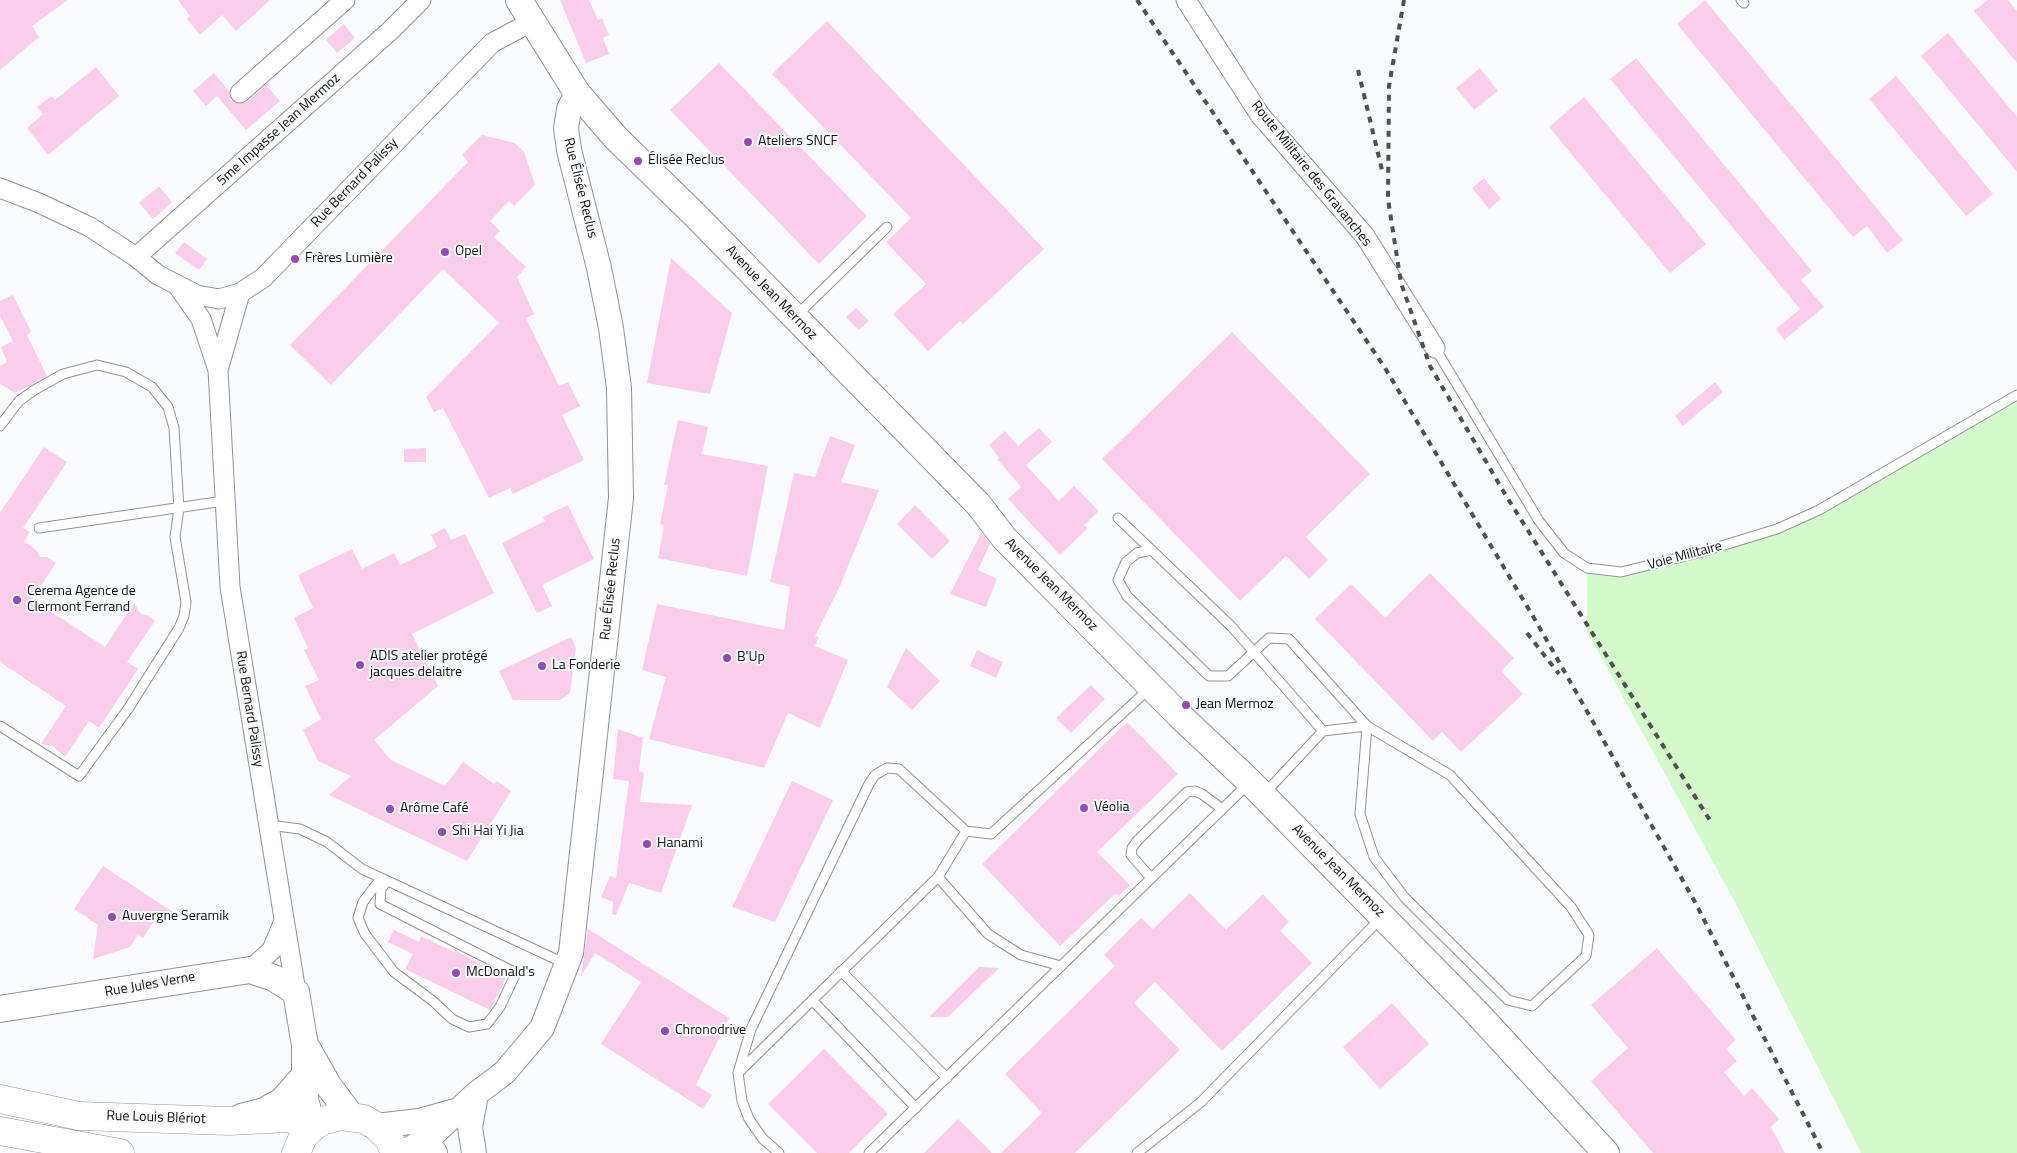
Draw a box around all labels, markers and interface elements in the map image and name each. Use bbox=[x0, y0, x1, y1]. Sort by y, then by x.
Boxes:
street label: 5me Impasse Jean Mermoz bbox=[214, 70, 344, 190]
street label: Route Militaire des Gravanches bbox=[1247, 98, 1375, 250]
place label: Ateliers SNCF bbox=[758, 134, 838, 150]
street label: Rue Bernard Palissy bbox=[308, 135, 402, 231]
street label: Rue Élisée Reclus bbox=[559, 136, 601, 240]
marker: Ateliers SNCF bbox=[742, 136, 754, 148]
place label: Élisée Reclus bbox=[648, 153, 725, 169]
marker: Élisée Reclus bbox=[632, 155, 644, 167]
street label: Avenue Jean Mermoz bbox=[722, 242, 820, 344]
place label: Opel bbox=[455, 244, 482, 260]
marker: Opel bbox=[439, 246, 451, 258]
place label: Frères Lumière bbox=[305, 251, 393, 267]
marker: Frères Lumière bbox=[289, 253, 301, 265]
street label: Avenue Jean Mermoz bbox=[1001, 535, 1101, 635]
street label: Rue Élisée Reclus bbox=[597, 537, 625, 641]
street label: Voie Militaire bbox=[1646, 538, 1724, 574]
place label: Cerema Agence de Clermont Ferrand bbox=[27, 584, 136, 616]
marker: Cerema Agence de Clermont Ferrand bbox=[11, 594, 23, 606]
place label: ADIS atelier protégé jacques delaitre bbox=[370, 649, 487, 682]
street label: Rue Bernard Palissy bbox=[232, 650, 266, 768]
place label: B'Up bbox=[737, 650, 765, 666]
marker: B'Up bbox=[721, 652, 733, 664]
place label: La Fonderie bbox=[552, 658, 620, 674]
marker: ADIS atelier protégé jacques delaitre bbox=[354, 659, 366, 671]
marker: La Fonderie bbox=[536, 660, 548, 672]
place label: Jean Mermoz bbox=[1196, 697, 1274, 713]
marker: Jean Mermoz bbox=[1180, 699, 1192, 711]
place label: Véolia bbox=[1094, 800, 1129, 816]
place label: Arôme Café bbox=[400, 801, 469, 817]
marker: Véolia bbox=[1078, 802, 1090, 814]
marker: Arôme Café bbox=[384, 803, 396, 815]
street label: Avenue Jean Mermoz bbox=[1288, 821, 1388, 921]
place label: Shi Hai Yi Jia bbox=[452, 824, 524, 840]
marker: Shi Hai Yi Jia bbox=[436, 826, 448, 838]
place label: Hanami bbox=[657, 836, 703, 852]
marker: Hanami bbox=[641, 838, 653, 850]
place label: Auvergne Seramik bbox=[122, 909, 229, 925]
marker: Auvergne Seramik bbox=[106, 911, 118, 923]
place label: McDonald's bbox=[466, 965, 535, 981]
marker: McDonald's bbox=[450, 967, 462, 979]
street label: Rue Jules Verne bbox=[103, 969, 197, 1001]
place label: Chronodrive bbox=[675, 1023, 746, 1039]
marker: Chronodrive bbox=[659, 1025, 671, 1037]
street label: Rue Louis Blériot bbox=[106, 1108, 206, 1128]

